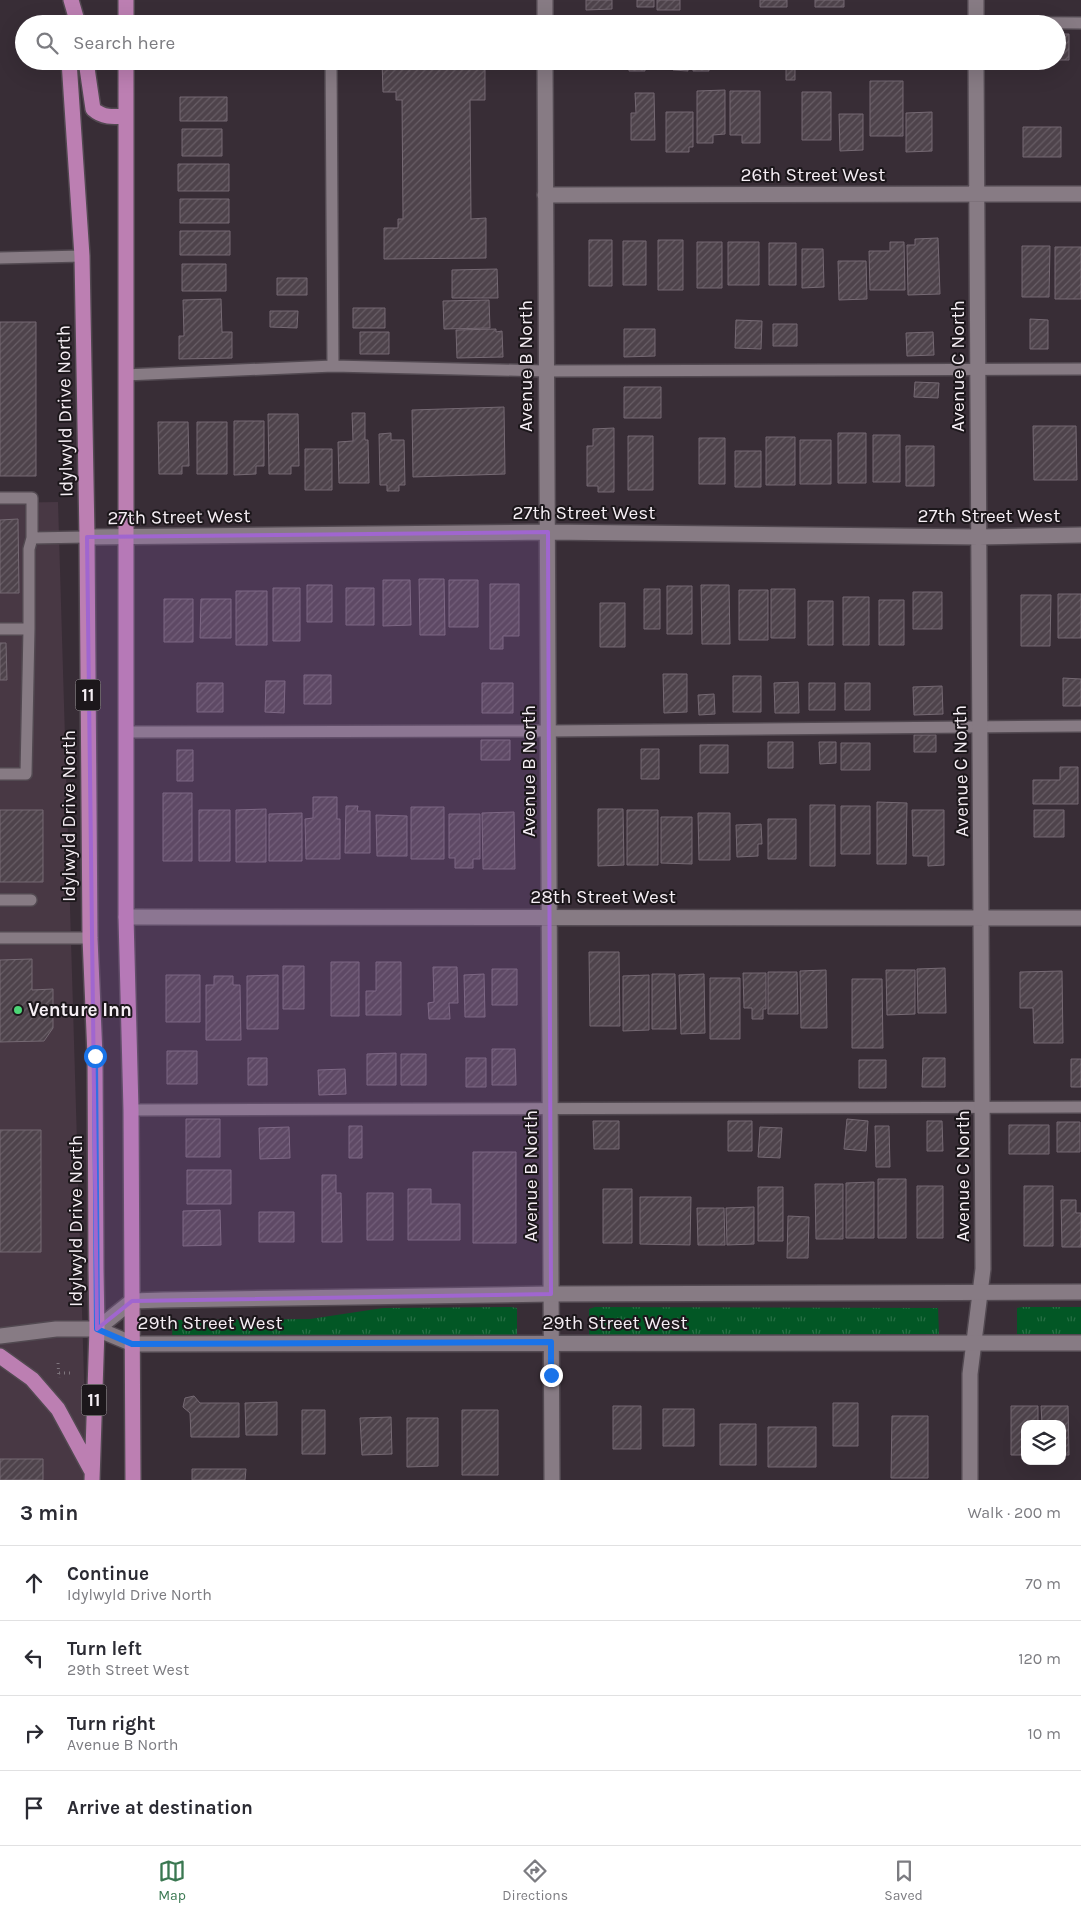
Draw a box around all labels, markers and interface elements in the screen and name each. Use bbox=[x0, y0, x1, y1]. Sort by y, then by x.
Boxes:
search box bbox=[15, 15, 1066, 70]
icon: search bbox=[33, 29, 61, 57]
text: Search here bbox=[73, 32, 175, 54]
street label: 26th Street West bbox=[741, 164, 885, 186]
street label: Avenue B North bbox=[515, 300, 537, 432]
street label: Avenue C North bbox=[947, 300, 969, 432]
street label: Idylwyld Drive North bbox=[52, 325, 78, 497]
street label: 27th Street West bbox=[513, 502, 656, 524]
street label: 27th Street West bbox=[107, 505, 251, 529]
street label: 27th Street West bbox=[918, 505, 1061, 527]
road number: 11 bbox=[76, 680, 100, 710]
street label: Avenue B North bbox=[518, 705, 540, 837]
street label: Avenue C North bbox=[949, 705, 973, 837]
street label: Idylwyld Drive North bbox=[58, 730, 80, 902]
street label: 28th Street West bbox=[530, 886, 676, 908]
place label: Venture Inn bbox=[28, 999, 132, 1021]
marker: Venture Inn bbox=[12, 1004, 24, 1016]
route start bbox=[84, 1045, 107, 1068]
street label: Avenue B North bbox=[520, 1110, 542, 1242]
street label: Avenue C North bbox=[952, 1110, 974, 1242]
street label: Idylwyld Drive North bbox=[65, 1135, 87, 1307]
street label: 29th Street West bbox=[137, 1312, 283, 1334]
street label: 29th Street West bbox=[542, 1312, 688, 1334]
route end bbox=[540, 1364, 563, 1387]
road number: 11 bbox=[82, 1384, 106, 1416]
map controls bbox=[1021, 1420, 1066, 1465]
button: layers bbox=[1021, 1420, 1066, 1465]
text: 3 min bbox=[20, 1501, 78, 1525]
text: Walk · 200 m bbox=[967, 1503, 1061, 1522]
text: Continue bbox=[67, 1563, 149, 1585]
icon: ahead bbox=[20, 1569, 48, 1597]
text: 70 m bbox=[1025, 1574, 1061, 1593]
text: Idylwyld Drive North bbox=[67, 1585, 212, 1604]
text: Turn left bbox=[67, 1638, 142, 1660]
icon: left bbox=[20, 1644, 48, 1672]
text: 120 m bbox=[1018, 1649, 1061, 1668]
text: 29th Street West bbox=[67, 1660, 189, 1679]
text: Turn right bbox=[67, 1713, 156, 1735]
icon: right bbox=[20, 1719, 48, 1747]
text: 10 m bbox=[1027, 1724, 1061, 1743]
text: Avenue B North bbox=[67, 1735, 178, 1754]
icon: arrive bbox=[20, 1794, 48, 1822]
text: Arrive at destination bbox=[67, 1797, 253, 1819]
tab: Map bbox=[158, 1857, 186, 1904]
tab: Directions bbox=[502, 1857, 568, 1904]
tab: Saved bbox=[884, 1857, 923, 1904]

